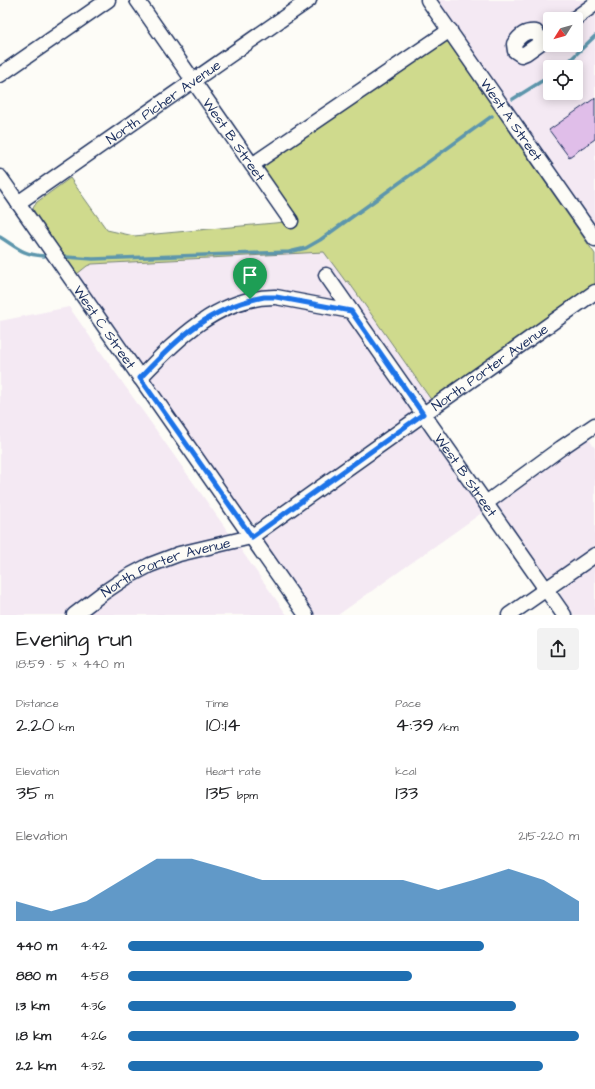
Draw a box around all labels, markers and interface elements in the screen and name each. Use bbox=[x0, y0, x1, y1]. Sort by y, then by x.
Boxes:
north arrow bbox=[543, 12, 583, 52]
map controls bbox=[543, 12, 583, 100]
street label: North Picher Avenue bbox=[102, 55, 226, 150]
button: locate bbox=[543, 60, 583, 100]
street label: West A Street bbox=[475, 75, 547, 166]
street label: West B Street bbox=[197, 94, 270, 186]
pin bbox=[233, 258, 267, 299]
icon: arrive bbox=[239, 264, 261, 286]
street label: West C Street bbox=[68, 282, 140, 374]
street label: North Porter Avenue bbox=[428, 319, 553, 416]
street label: West B Street bbox=[429, 430, 502, 522]
street label: North Porter Avenue bbox=[97, 533, 233, 603]
text: Evening run bbox=[16, 624, 132, 655]
button: share bbox=[537, 628, 579, 670]
text: 18:59 · 5 × 440 m bbox=[16, 655, 124, 673]
text: Distance bbox=[16, 696, 59, 711]
text: Time bbox=[206, 696, 229, 711]
text: Pace bbox=[395, 696, 421, 711]
text: 2.20 bbox=[16, 711, 54, 739]
text: 10:14 bbox=[206, 711, 240, 739]
text: 4:39 bbox=[395, 711, 434, 739]
text: km bbox=[54, 720, 74, 735]
text: /km bbox=[434, 720, 459, 735]
text: Elevation bbox=[16, 764, 59, 779]
text: Heart rate bbox=[206, 764, 261, 779]
text: kcal bbox=[395, 764, 416, 779]
text: 35 bbox=[16, 779, 40, 807]
text: 135 bbox=[206, 779, 233, 807]
text: 133 bbox=[395, 779, 418, 807]
text: m bbox=[40, 788, 53, 803]
text: bpm bbox=[233, 788, 258, 803]
text: Elevation bbox=[16, 827, 67, 845]
text: 215–220 m bbox=[518, 827, 579, 845]
text: 440 m bbox=[16, 937, 57, 955]
text: 4:42 bbox=[80, 937, 107, 955]
text: 880 m bbox=[16, 967, 56, 985]
text: 4:58 bbox=[80, 967, 109, 985]
text: 1.3 km bbox=[16, 997, 49, 1015]
text: 4:36 bbox=[80, 997, 106, 1015]
text: 1.8 km bbox=[16, 1027, 51, 1045]
text: 4:26 bbox=[80, 1027, 107, 1045]
text: 2.2 km bbox=[16, 1057, 56, 1075]
text: 4:32 bbox=[80, 1057, 105, 1075]

